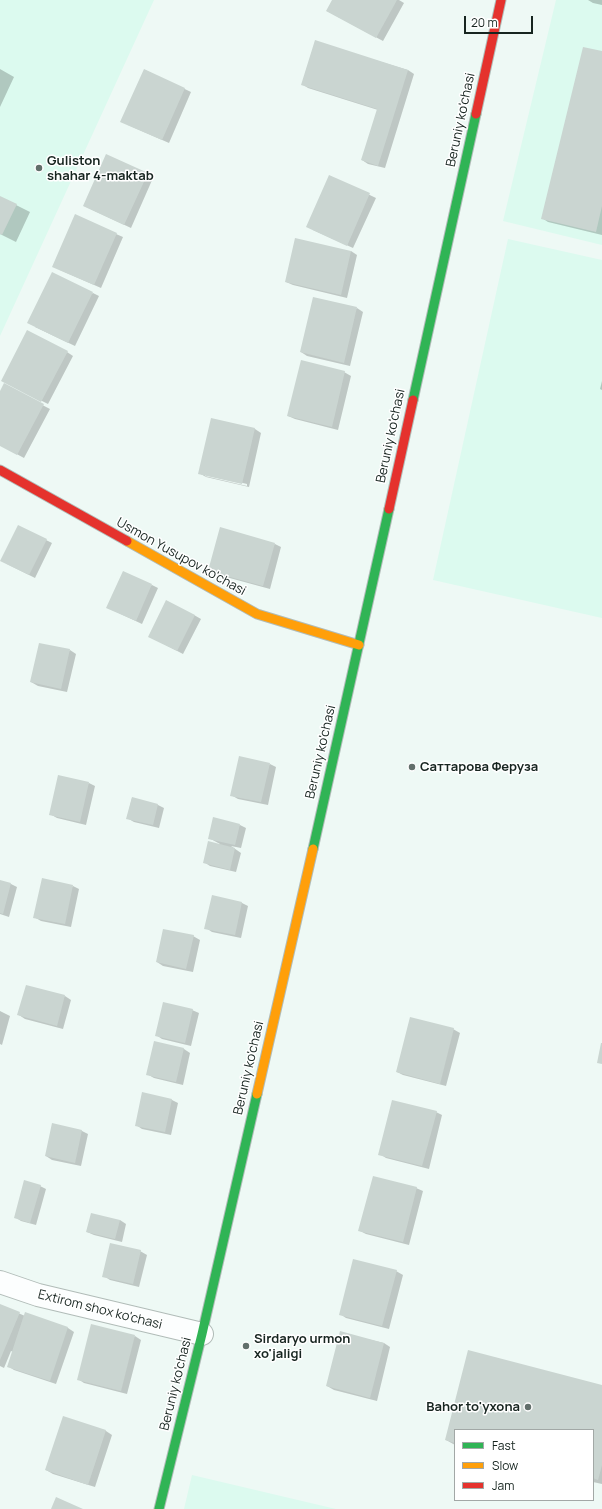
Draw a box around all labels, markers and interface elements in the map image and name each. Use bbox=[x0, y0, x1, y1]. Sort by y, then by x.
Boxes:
scale bar bbox=[466, 8, 535, 34]
text: 20 m bbox=[471, 14, 498, 31]
street label: Beruniy ko'chasi bbox=[443, 72, 479, 168]
place label: Guliston shahar 4-maktab bbox=[47, 153, 154, 184]
marker: Guliston shahar 4-maktab bbox=[34, 163, 44, 173]
street label: Beruniy ko'chasi bbox=[373, 388, 409, 484]
street label: Usmon Yusupov ko'chasi bbox=[113, 515, 249, 599]
street label: Beruniy ko'chasi bbox=[303, 704, 339, 800]
place label: Саттарова Феруза bbox=[420, 759, 538, 775]
marker: Саттарова Феруза bbox=[407, 762, 417, 772]
street label: Beruniy ko'chasi bbox=[231, 1020, 267, 1116]
street label: Extirom shox ko'chasi bbox=[36, 1287, 164, 1333]
place label: Sirdaryo urmon xo'jaligi bbox=[254, 1331, 350, 1362]
street label: Beruniy ko'chasi bbox=[157, 1336, 195, 1432]
marker: Sirdaryo urmon xo'jaligi bbox=[241, 1341, 251, 1351]
place label: Bahor to'yxona bbox=[426, 1399, 520, 1415]
marker: Bahor to'yxona bbox=[523, 1402, 533, 1412]
legend bbox=[454, 1429, 594, 1501]
text: Fast bbox=[492, 1437, 516, 1454]
text: Slow bbox=[492, 1457, 518, 1474]
text: Jam bbox=[492, 1477, 514, 1494]

